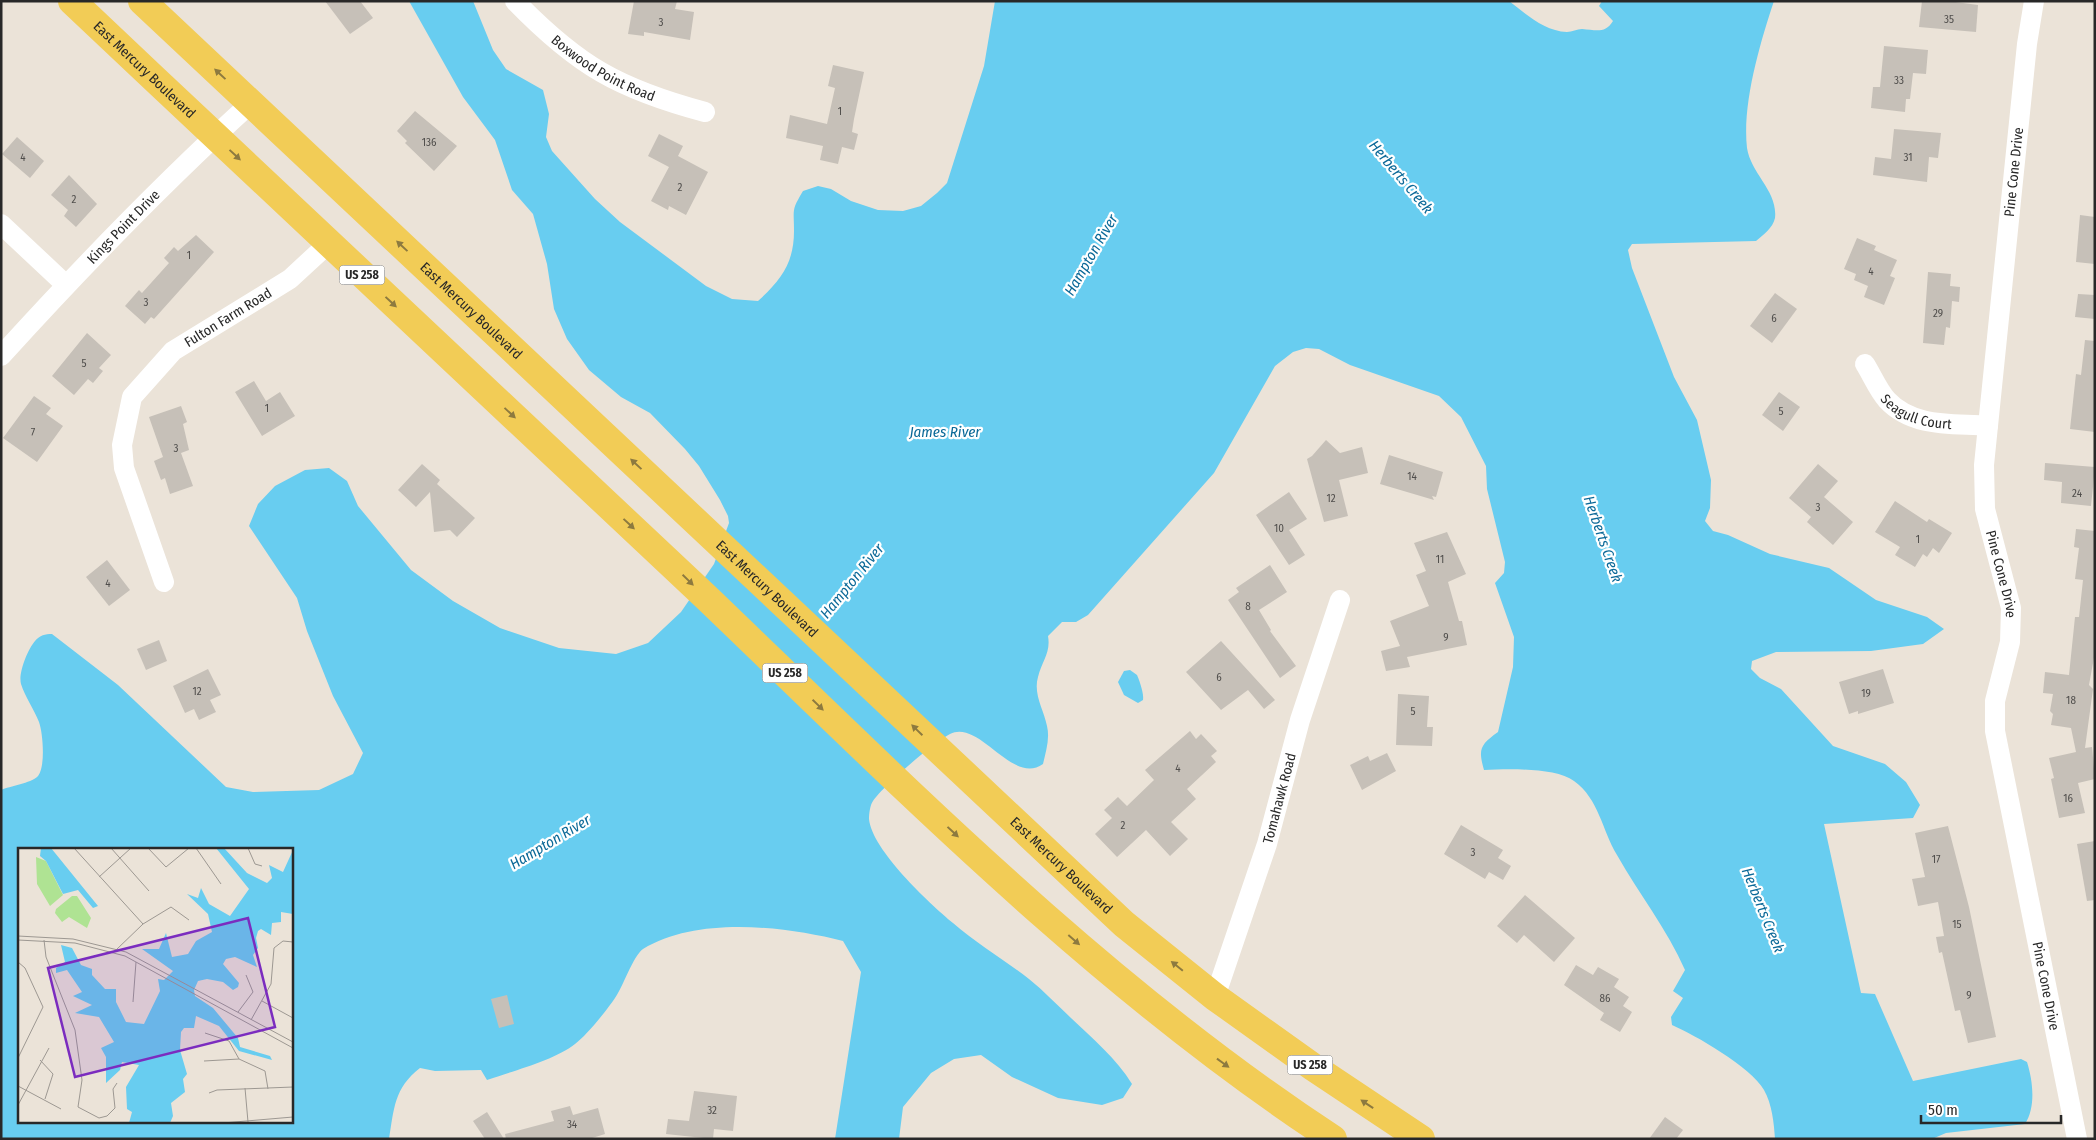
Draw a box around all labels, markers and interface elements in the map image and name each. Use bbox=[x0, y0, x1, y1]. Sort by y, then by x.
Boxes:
house number: 35 bbox=[1944, 13, 1954, 26]
house number: 3 bbox=[659, 16, 664, 29]
street label: East Mercury Boulevard bbox=[90, 18, 199, 122]
street label: Boxwood Point Road bbox=[548, 31, 658, 105]
one-way arrow bbox=[214, 68, 226, 80]
house number: 33 bbox=[1894, 74, 1904, 87]
house number: 1 bbox=[838, 105, 842, 118]
street label: Pine Cone Drive bbox=[2001, 126, 2027, 218]
house number: 136 bbox=[422, 136, 437, 149]
water label: Herberts Creek bbox=[1365, 137, 1437, 218]
one-way arrow bbox=[228, 149, 240, 161]
house number: 4 bbox=[20, 151, 26, 164]
house number: 31 bbox=[1904, 151, 1913, 164]
house number: 2 bbox=[678, 181, 683, 194]
street label: Kings Point Drive bbox=[83, 186, 163, 267]
house number: 2 bbox=[72, 193, 77, 206]
water label: Hampton River bbox=[1061, 210, 1122, 299]
one-way arrow bbox=[396, 240, 408, 252]
house number: 1 bbox=[187, 249, 191, 262]
street label: East Mercury Boulevard bbox=[417, 259, 526, 363]
house number: 4 bbox=[1868, 265, 1874, 278]
road number: US 258 bbox=[340, 266, 384, 284]
street label: Fulton Farm Road bbox=[181, 284, 275, 350]
house number: 3 bbox=[144, 296, 149, 309]
one-way arrow bbox=[385, 296, 397, 308]
house number: 29 bbox=[1933, 307, 1943, 320]
house number: 6 bbox=[1771, 312, 1777, 325]
house number: 5 bbox=[81, 357, 87, 370]
street label: Seagull Court bbox=[1877, 391, 1953, 433]
house number: 1 bbox=[265, 402, 269, 415]
house number: 5 bbox=[1778, 405, 1784, 418]
one-way arrow bbox=[504, 407, 516, 419]
water label: James River bbox=[908, 423, 981, 441]
house number: 7 bbox=[31, 426, 36, 439]
house number: 3 bbox=[174, 442, 179, 455]
one-way arrow bbox=[630, 458, 642, 470]
house number: 14 bbox=[1407, 470, 1417, 483]
house number: 24 bbox=[2072, 487, 2083, 500]
house number: 12 bbox=[1326, 492, 1336, 505]
water label: Herberts Creek bbox=[1580, 494, 1626, 585]
house number: 3 bbox=[1816, 501, 1821, 514]
one-way arrow bbox=[622, 518, 634, 530]
house number: 10 bbox=[1274, 522, 1284, 535]
street label: Pine Cone Drive bbox=[1982, 528, 2020, 618]
house number: 1 bbox=[1916, 533, 1920, 546]
street label: East Mercury Boulevard bbox=[713, 537, 822, 641]
water label: Hampton River bbox=[816, 539, 888, 622]
house number: 11 bbox=[1436, 553, 1444, 566]
one-way arrow bbox=[682, 574, 694, 586]
house number: 4 bbox=[105, 577, 111, 590]
house number: 8 bbox=[1245, 600, 1251, 613]
house number: 9 bbox=[1443, 631, 1449, 644]
road number: US 258 bbox=[762, 664, 808, 682]
house number: 6 bbox=[1216, 671, 1222, 684]
house number: 12 bbox=[192, 685, 202, 698]
house number: 19 bbox=[1861, 687, 1871, 700]
house number: 18 bbox=[2066, 694, 2076, 707]
one-way arrow bbox=[812, 699, 824, 711]
house number: 5 bbox=[1410, 705, 1416, 718]
one-way arrow bbox=[911, 724, 923, 736]
street label: Tomahawk Road bbox=[1259, 751, 1299, 845]
house number: 4 bbox=[1175, 762, 1181, 775]
house number: 16 bbox=[2063, 792, 2073, 805]
water label: Hampton River bbox=[506, 810, 594, 873]
street label: East Mercury Boulevard bbox=[1007, 813, 1116, 917]
house number: 2 bbox=[1121, 819, 1126, 832]
one-way arrow bbox=[946, 826, 958, 838]
house number: 3 bbox=[1471, 846, 1476, 859]
inset map bbox=[18, 848, 292, 1122]
house number: 17 bbox=[1932, 853, 1941, 866]
water label: Herberts Creek bbox=[1738, 865, 1788, 956]
house number: 15 bbox=[1952, 918, 1962, 931]
one-way arrow bbox=[1068, 934, 1080, 946]
street label: Pine Cone Drive bbox=[2029, 940, 2063, 1032]
one-way arrow bbox=[1171, 961, 1184, 972]
house number: 9 bbox=[1966, 989, 1972, 1002]
house number: 86 bbox=[1600, 992, 1611, 1005]
road number: US 258 bbox=[1288, 1056, 1332, 1074]
one-way arrow bbox=[1216, 1057, 1229, 1068]
scale bar bbox=[1921, 1092, 2061, 1124]
one-way arrow bbox=[1360, 1099, 1374, 1108]
text: 50 m bbox=[1928, 1101, 1958, 1119]
house number: 32 bbox=[707, 1104, 717, 1117]
house number: 34 bbox=[567, 1118, 578, 1131]

